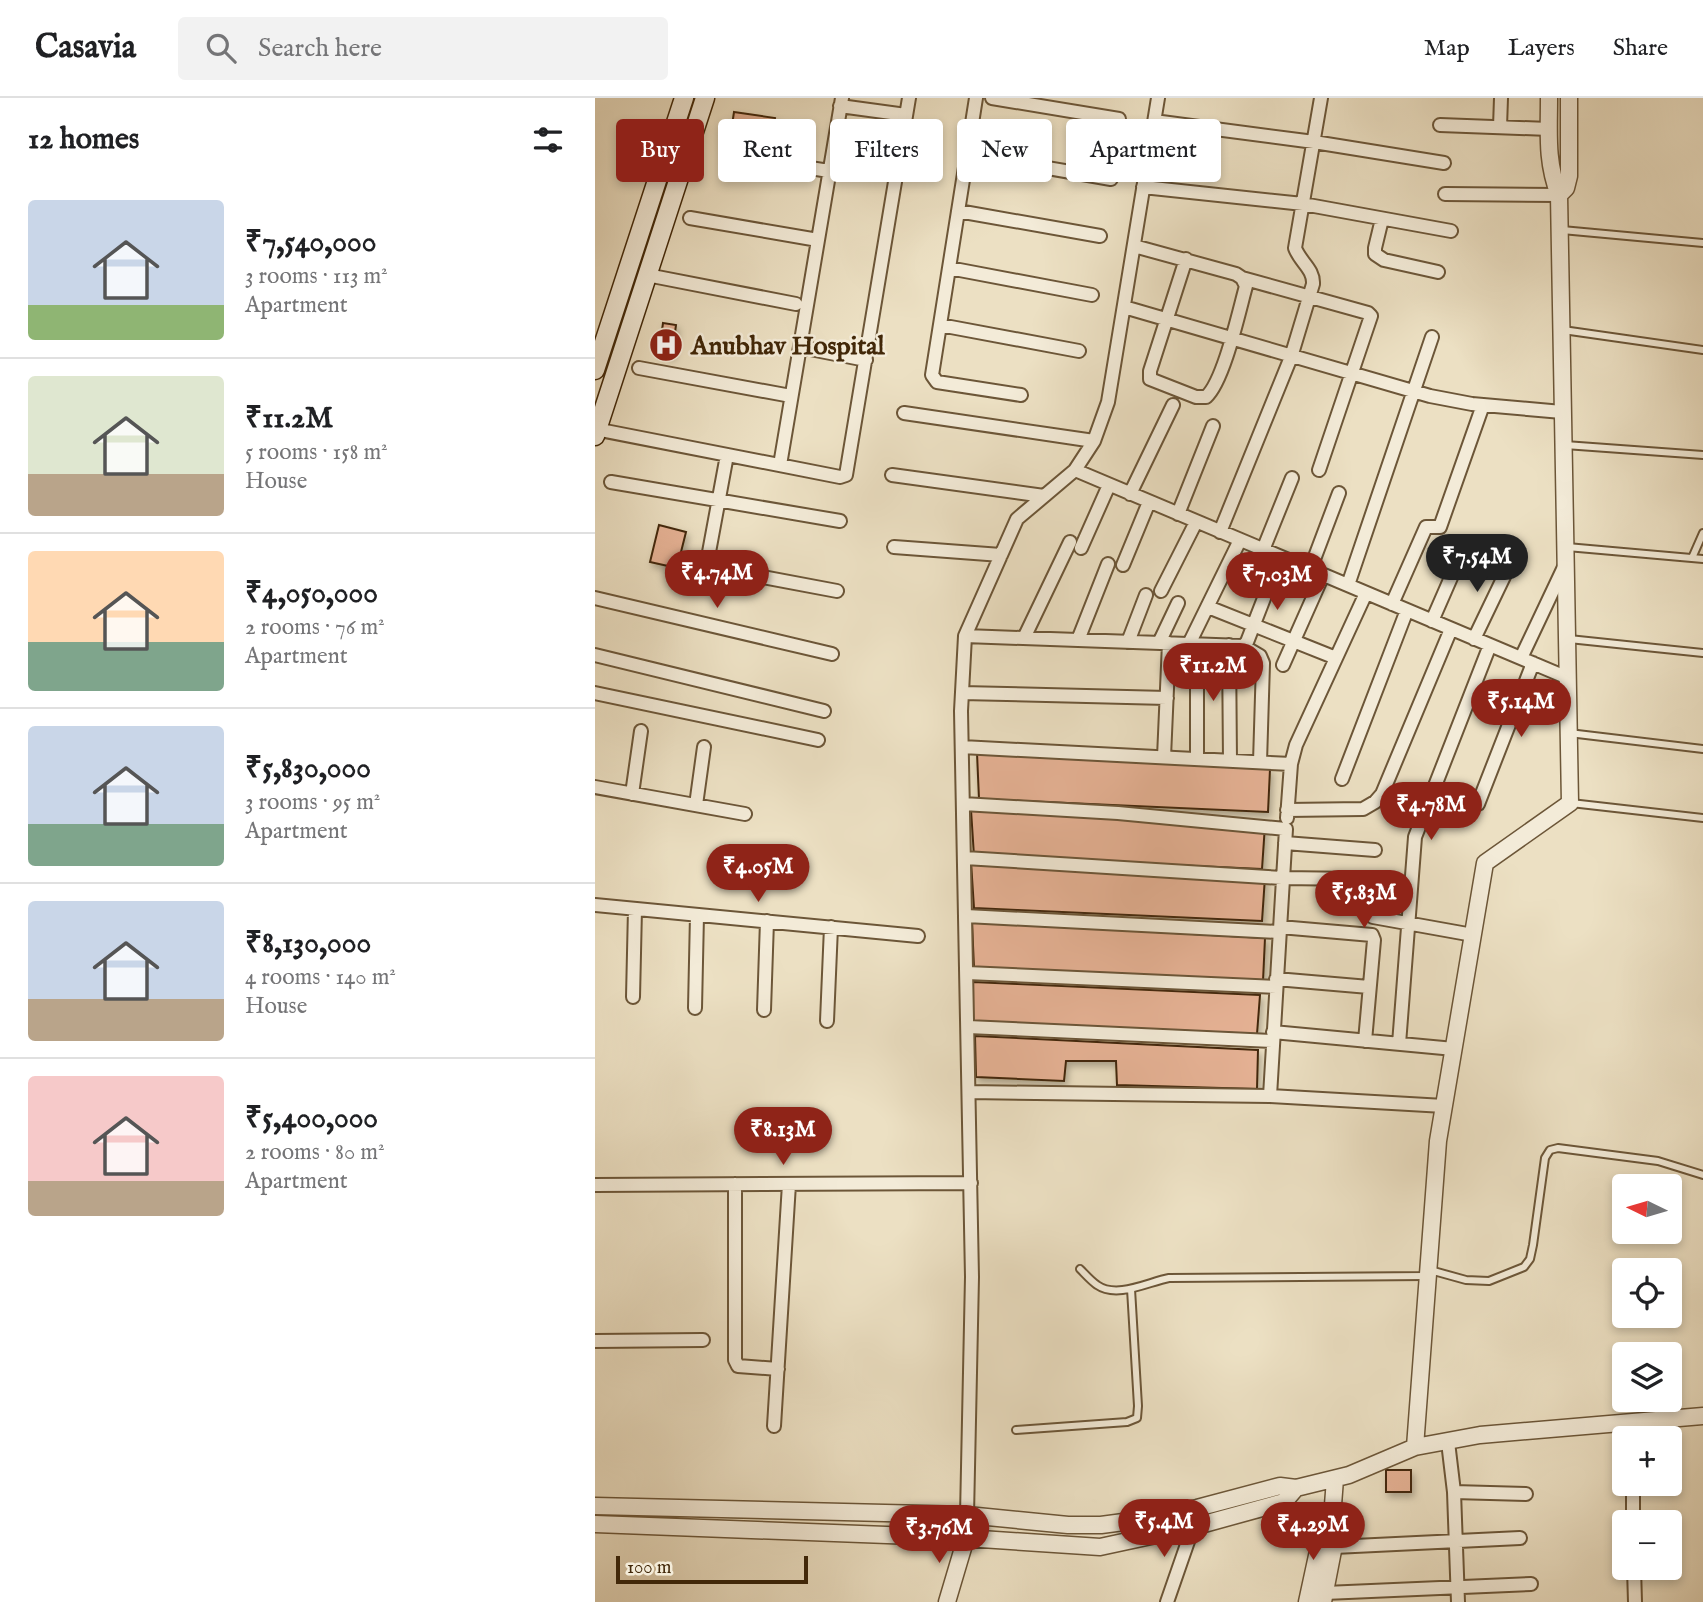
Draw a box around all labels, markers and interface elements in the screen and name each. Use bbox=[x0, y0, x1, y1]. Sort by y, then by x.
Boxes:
search box bbox=[178, 17, 668, 80]
text: Casavia bbox=[35, 27, 136, 69]
icon: search bbox=[202, 29, 240, 67]
text: Search here bbox=[258, 32, 382, 65]
text: Map bbox=[1424, 33, 1470, 64]
text: Layers bbox=[1508, 33, 1575, 64]
text: Share bbox=[1613, 33, 1668, 64]
chip: Buy bbox=[616, 119, 704, 182]
chip: Rent bbox=[718, 119, 816, 182]
chip: Filters bbox=[830, 119, 943, 182]
chip: New bbox=[957, 119, 1052, 182]
chip: Apartment bbox=[1066, 119, 1221, 182]
text: 12 homes bbox=[28, 121, 139, 159]
icon: filters bbox=[529, 121, 567, 159]
text: ₹7,540,000 bbox=[245, 224, 377, 262]
icon: home bbox=[84, 228, 168, 312]
text: 3 rooms · 113 m² bbox=[245, 262, 388, 291]
text: Apartment bbox=[245, 291, 348, 320]
hospital icon: Anubhav Hospital bbox=[647, 326, 685, 364]
place label: Anubhav Hospital bbox=[690, 330, 886, 363]
text: ₹11.2M bbox=[245, 400, 333, 438]
icon: home bbox=[84, 404, 168, 488]
text: 5 rooms · 158 m² bbox=[245, 438, 388, 467]
text: House bbox=[245, 467, 307, 496]
pin: ₹7.54M bbox=[1420, 534, 1534, 594]
text: ₹7.54M bbox=[1442, 542, 1512, 571]
pin: ₹4.74M bbox=[660, 550, 774, 610]
pin: ₹7.03M bbox=[1220, 552, 1334, 612]
text: ₹4.74M bbox=[681, 558, 753, 587]
text: ₹7.03M bbox=[1242, 560, 1312, 589]
text: ₹4,050,000 bbox=[245, 575, 378, 613]
icon: home bbox=[84, 579, 168, 663]
text: 2 rooms · 76 m² bbox=[245, 613, 385, 642]
text: Apartment bbox=[245, 642, 348, 671]
pin: ₹11.2M bbox=[1156, 644, 1270, 703]
text: ₹11.2M bbox=[1179, 651, 1247, 680]
pin: ₹5.14M bbox=[1464, 680, 1578, 739]
text: ₹5.14M bbox=[1487, 687, 1555, 716]
text: ₹5,830,000 bbox=[245, 750, 371, 788]
icon: home bbox=[84, 754, 168, 838]
pin: ₹4.78M bbox=[1374, 782, 1488, 842]
text: 3 rooms · 95 m² bbox=[245, 788, 380, 817]
text: ₹4.78M bbox=[1396, 790, 1466, 819]
text: Apartment bbox=[245, 817, 348, 846]
pin: ₹4.05M bbox=[701, 844, 815, 904]
text: ₹4.05M bbox=[722, 852, 794, 881]
pin: ₹5.83M bbox=[1307, 870, 1421, 930]
text: ₹5.83M bbox=[1331, 878, 1397, 907]
text: ₹8,130,000 bbox=[245, 925, 371, 963]
icon: home bbox=[84, 929, 168, 1013]
text: 4 rooms · 140 m² bbox=[245, 963, 396, 992]
text: House bbox=[245, 992, 307, 1021]
text: ₹5,400,000 bbox=[245, 1100, 378, 1138]
icon: home bbox=[84, 1104, 168, 1188]
pin: ₹8.13M bbox=[726, 1108, 840, 1167]
text: ₹8.13M bbox=[750, 1115, 816, 1144]
text: 2 rooms · 80 m² bbox=[245, 1138, 385, 1167]
text: Apartment bbox=[245, 1167, 348, 1196]
north arrow bbox=[1612, 1174, 1682, 1244]
map controls bbox=[1612, 1174, 1682, 1580]
button: locate bbox=[1612, 1258, 1682, 1328]
button: layers bbox=[1612, 1342, 1682, 1412]
button: + bbox=[1612, 1426, 1682, 1496]
pin: ₹5.4M bbox=[1115, 1500, 1213, 1559]
pin: ₹4.29M bbox=[1256, 1502, 1370, 1562]
pin: ₹3.76M bbox=[882, 1506, 996, 1565]
text: ₹5.4M bbox=[1134, 1507, 1194, 1536]
text: ₹4.29M bbox=[1277, 1510, 1349, 1539]
button: − bbox=[1612, 1510, 1682, 1580]
text: ₹3.76M bbox=[905, 1513, 973, 1542]
scale bar bbox=[616, 1553, 809, 1585]
text: 100 m bbox=[627, 1556, 671, 1580]

